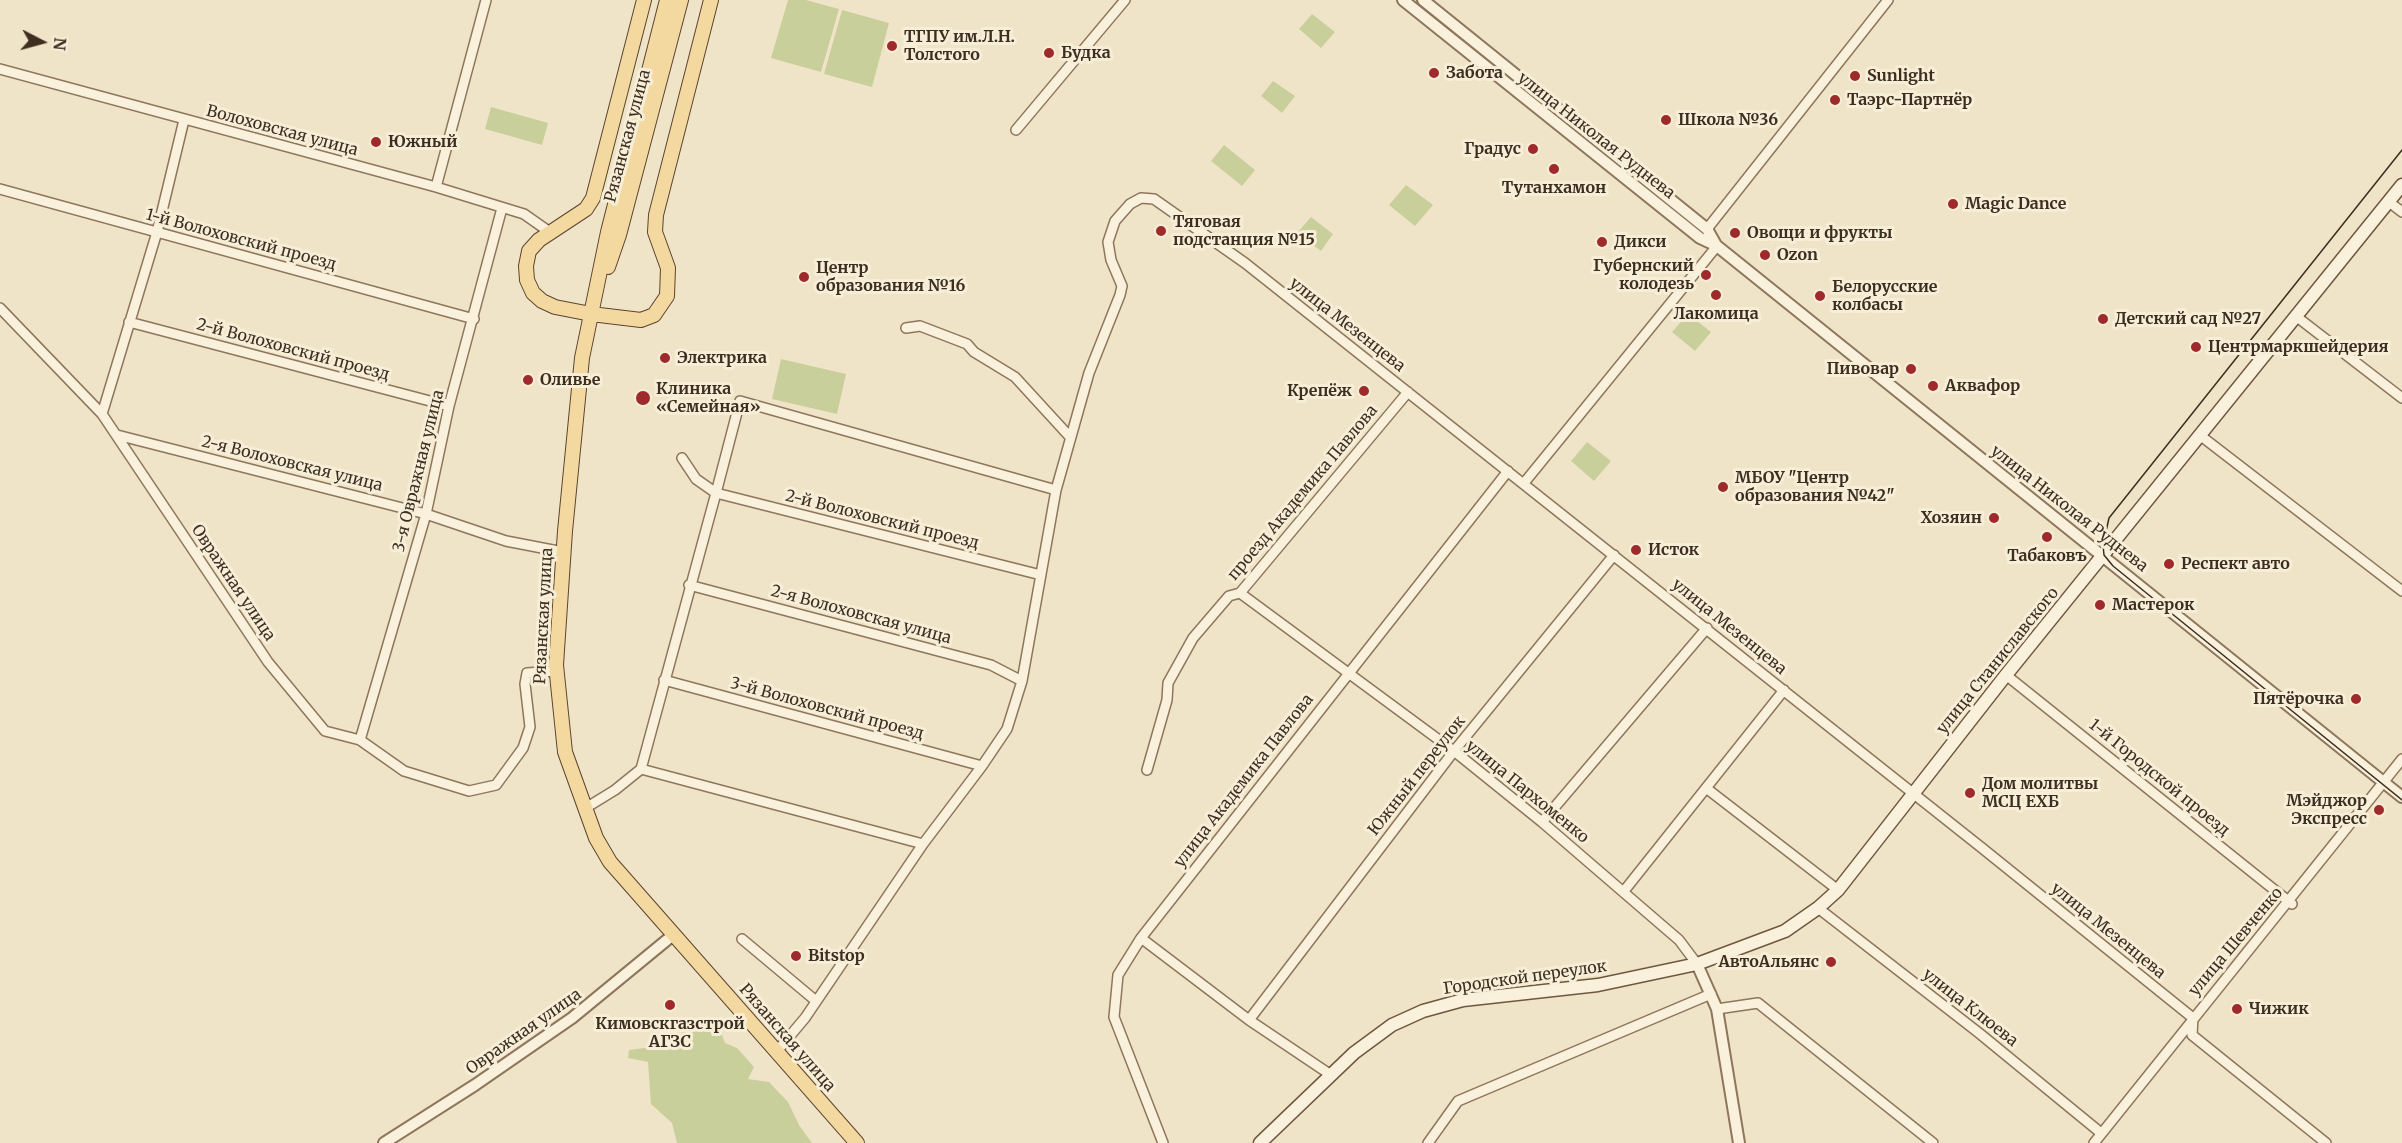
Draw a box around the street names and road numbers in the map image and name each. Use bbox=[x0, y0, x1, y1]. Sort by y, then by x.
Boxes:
street label: Рязанская улица bbox=[601, 68, 655, 204]
street label: улица Николая Руднева bbox=[1514, 69, 1678, 203]
street label: Волоховская улица bbox=[204, 102, 360, 160]
street label: 1-й Волоховский проезд bbox=[144, 205, 338, 275]
street label: улица Мезенцева bbox=[1285, 274, 1409, 376]
street label: 2-й Волоховский проезд bbox=[194, 315, 392, 385]
street label: 3-я Овражная улица bbox=[390, 388, 448, 554]
street label: проезд Академика Павлова bbox=[1224, 401, 1382, 585]
street label: 2-я Волоховская улица bbox=[199, 432, 385, 496]
street label: улица Николая Руднева bbox=[1987, 442, 2151, 576]
street label: 2-й Волоховский проезд bbox=[783, 487, 981, 553]
street label: Овражная улица bbox=[187, 521, 279, 645]
street label: Рязанская улица bbox=[531, 547, 557, 685]
street label: улица Мезенцева bbox=[1668, 575, 1790, 679]
street label: 2-я Волоховская улица bbox=[769, 582, 953, 648]
street label: улица Станиславского bbox=[1933, 584, 2063, 738]
street label: 3-й Волоховский проезд bbox=[728, 674, 926, 744]
street label: улица Академика Павлова bbox=[1170, 690, 1318, 872]
street label: Южный переулок bbox=[1364, 712, 1470, 840]
street label: 1-й Городской проезд bbox=[2085, 715, 2233, 841]
street label: улица Пархоменко bbox=[1462, 736, 1592, 848]
street label: улица Мезенцева bbox=[2047, 879, 2169, 983]
street label: улица Шевченко bbox=[2185, 884, 2287, 1000]
street label: Городской переулок bbox=[1442, 957, 1608, 999]
street label: улица Клюева bbox=[1919, 965, 2021, 1051]
street label: Рязанская улица bbox=[735, 980, 839, 1096]
street label: Овражная улица bbox=[463, 985, 585, 1079]

